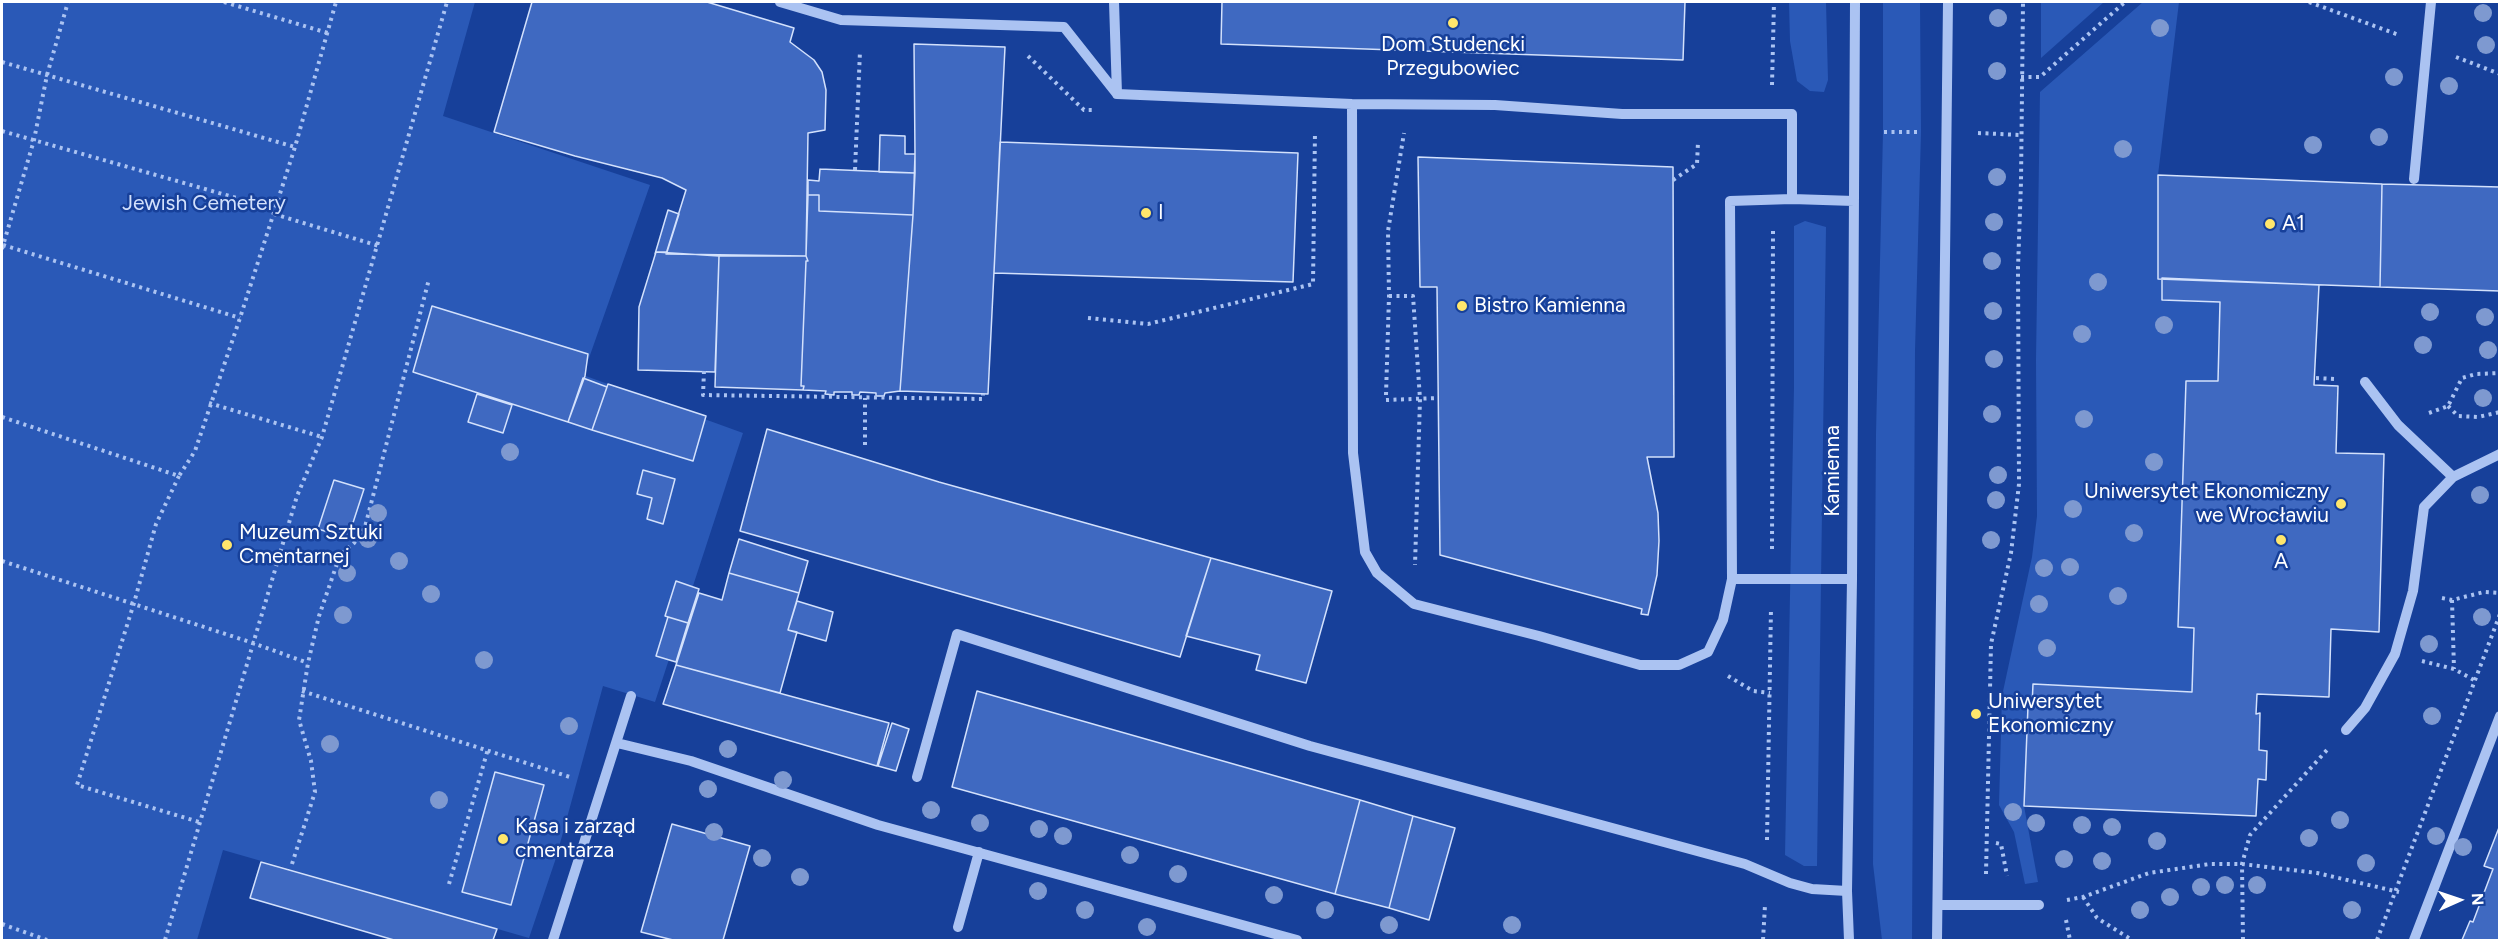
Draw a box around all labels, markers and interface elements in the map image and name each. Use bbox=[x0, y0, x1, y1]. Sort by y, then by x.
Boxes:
marker: Dom Studencki Przegubowiec bbox=[1446, 16, 1460, 30]
place label: Dom Studencki Przegubowiec bbox=[1381, 32, 1525, 82]
park label: Jewish Cemetery bbox=[122, 191, 286, 217]
place label: I bbox=[1158, 200, 1164, 226]
marker: I bbox=[1139, 206, 1153, 220]
place label: A1 bbox=[2282, 211, 2305, 237]
marker: A1 bbox=[2263, 217, 2277, 231]
place label: Bistro Kamienna bbox=[1474, 293, 1626, 319]
marker: Bistro Kamienna bbox=[1455, 299, 1469, 313]
street label: Kamienna bbox=[1820, 425, 1846, 517]
place label: Uniwersytet Ekonomiczny we Wrocławiu bbox=[2084, 479, 2329, 529]
marker: Uniwersytet Ekonomiczny we Wrocławiu bbox=[2334, 497, 2348, 511]
place label: Muzeum Sztuki Cmentarnej bbox=[239, 520, 383, 570]
marker: A bbox=[2274, 533, 2288, 547]
marker: Muzeum Sztuki Cmentarnej bbox=[220, 538, 234, 552]
place label: A bbox=[2274, 549, 2288, 575]
place label: Uniwersytet Ekonomiczny bbox=[1988, 689, 2113, 739]
marker: Uniwersytet Ekonomiczny bbox=[1969, 707, 1983, 721]
place label: Kasa i zarząd cmentarza bbox=[515, 814, 636, 864]
marker: Kasa i zarząd cmentarza bbox=[496, 832, 510, 846]
north arrow bbox=[2429, 870, 2489, 930]
text: N bbox=[2468, 892, 2487, 906]

